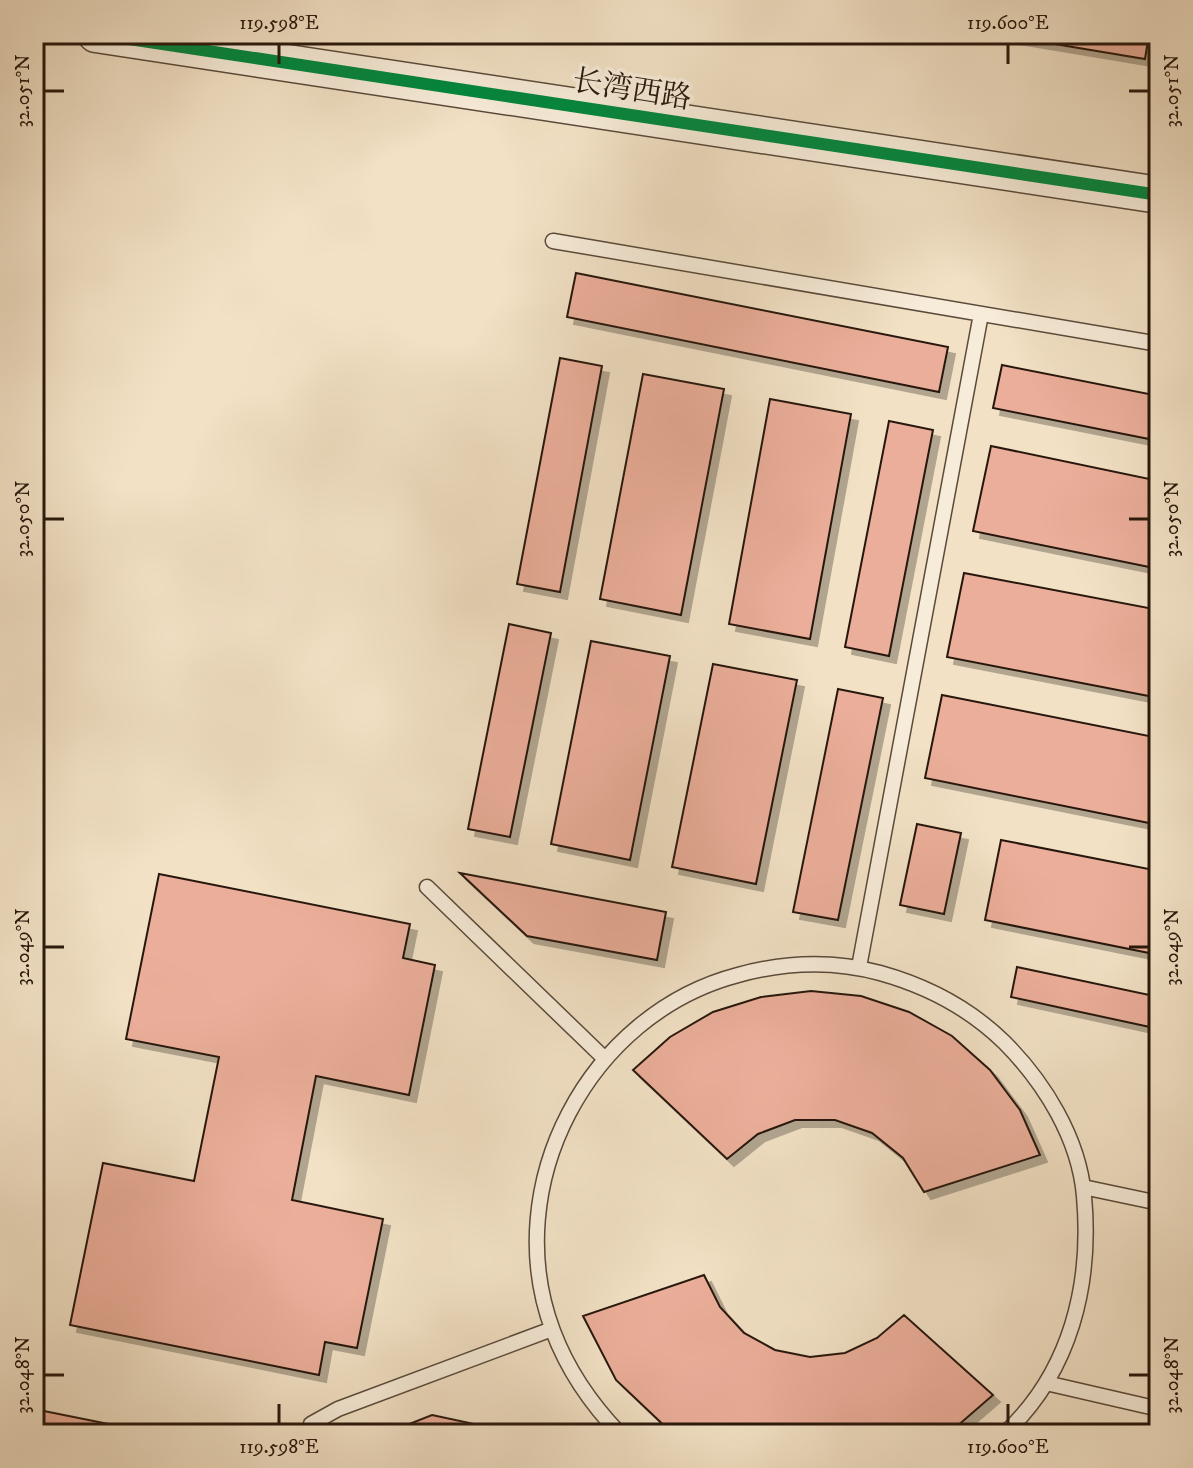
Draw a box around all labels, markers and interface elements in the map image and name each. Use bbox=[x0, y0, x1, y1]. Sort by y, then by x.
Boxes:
text: 119.598°E bbox=[239, 11, 319, 36]
text: 119.600°E bbox=[967, 11, 1049, 36]
text: 32.051°N bbox=[11, 54, 36, 128]
text: 32.051°N bbox=[1160, 54, 1185, 128]
street label: 长湾西路 bbox=[570, 63, 694, 118]
text: 32.050°N bbox=[11, 481, 36, 557]
text: 32.050°N bbox=[1160, 481, 1185, 557]
text: 32.049°N bbox=[11, 908, 36, 986]
text: 32.049°N bbox=[1160, 908, 1185, 986]
text: 32.048°N bbox=[11, 1336, 36, 1414]
text: 32.048°N bbox=[1160, 1336, 1185, 1414]
text: 119.598°E bbox=[239, 1435, 319, 1460]
text: 119.600°E bbox=[967, 1435, 1049, 1460]

